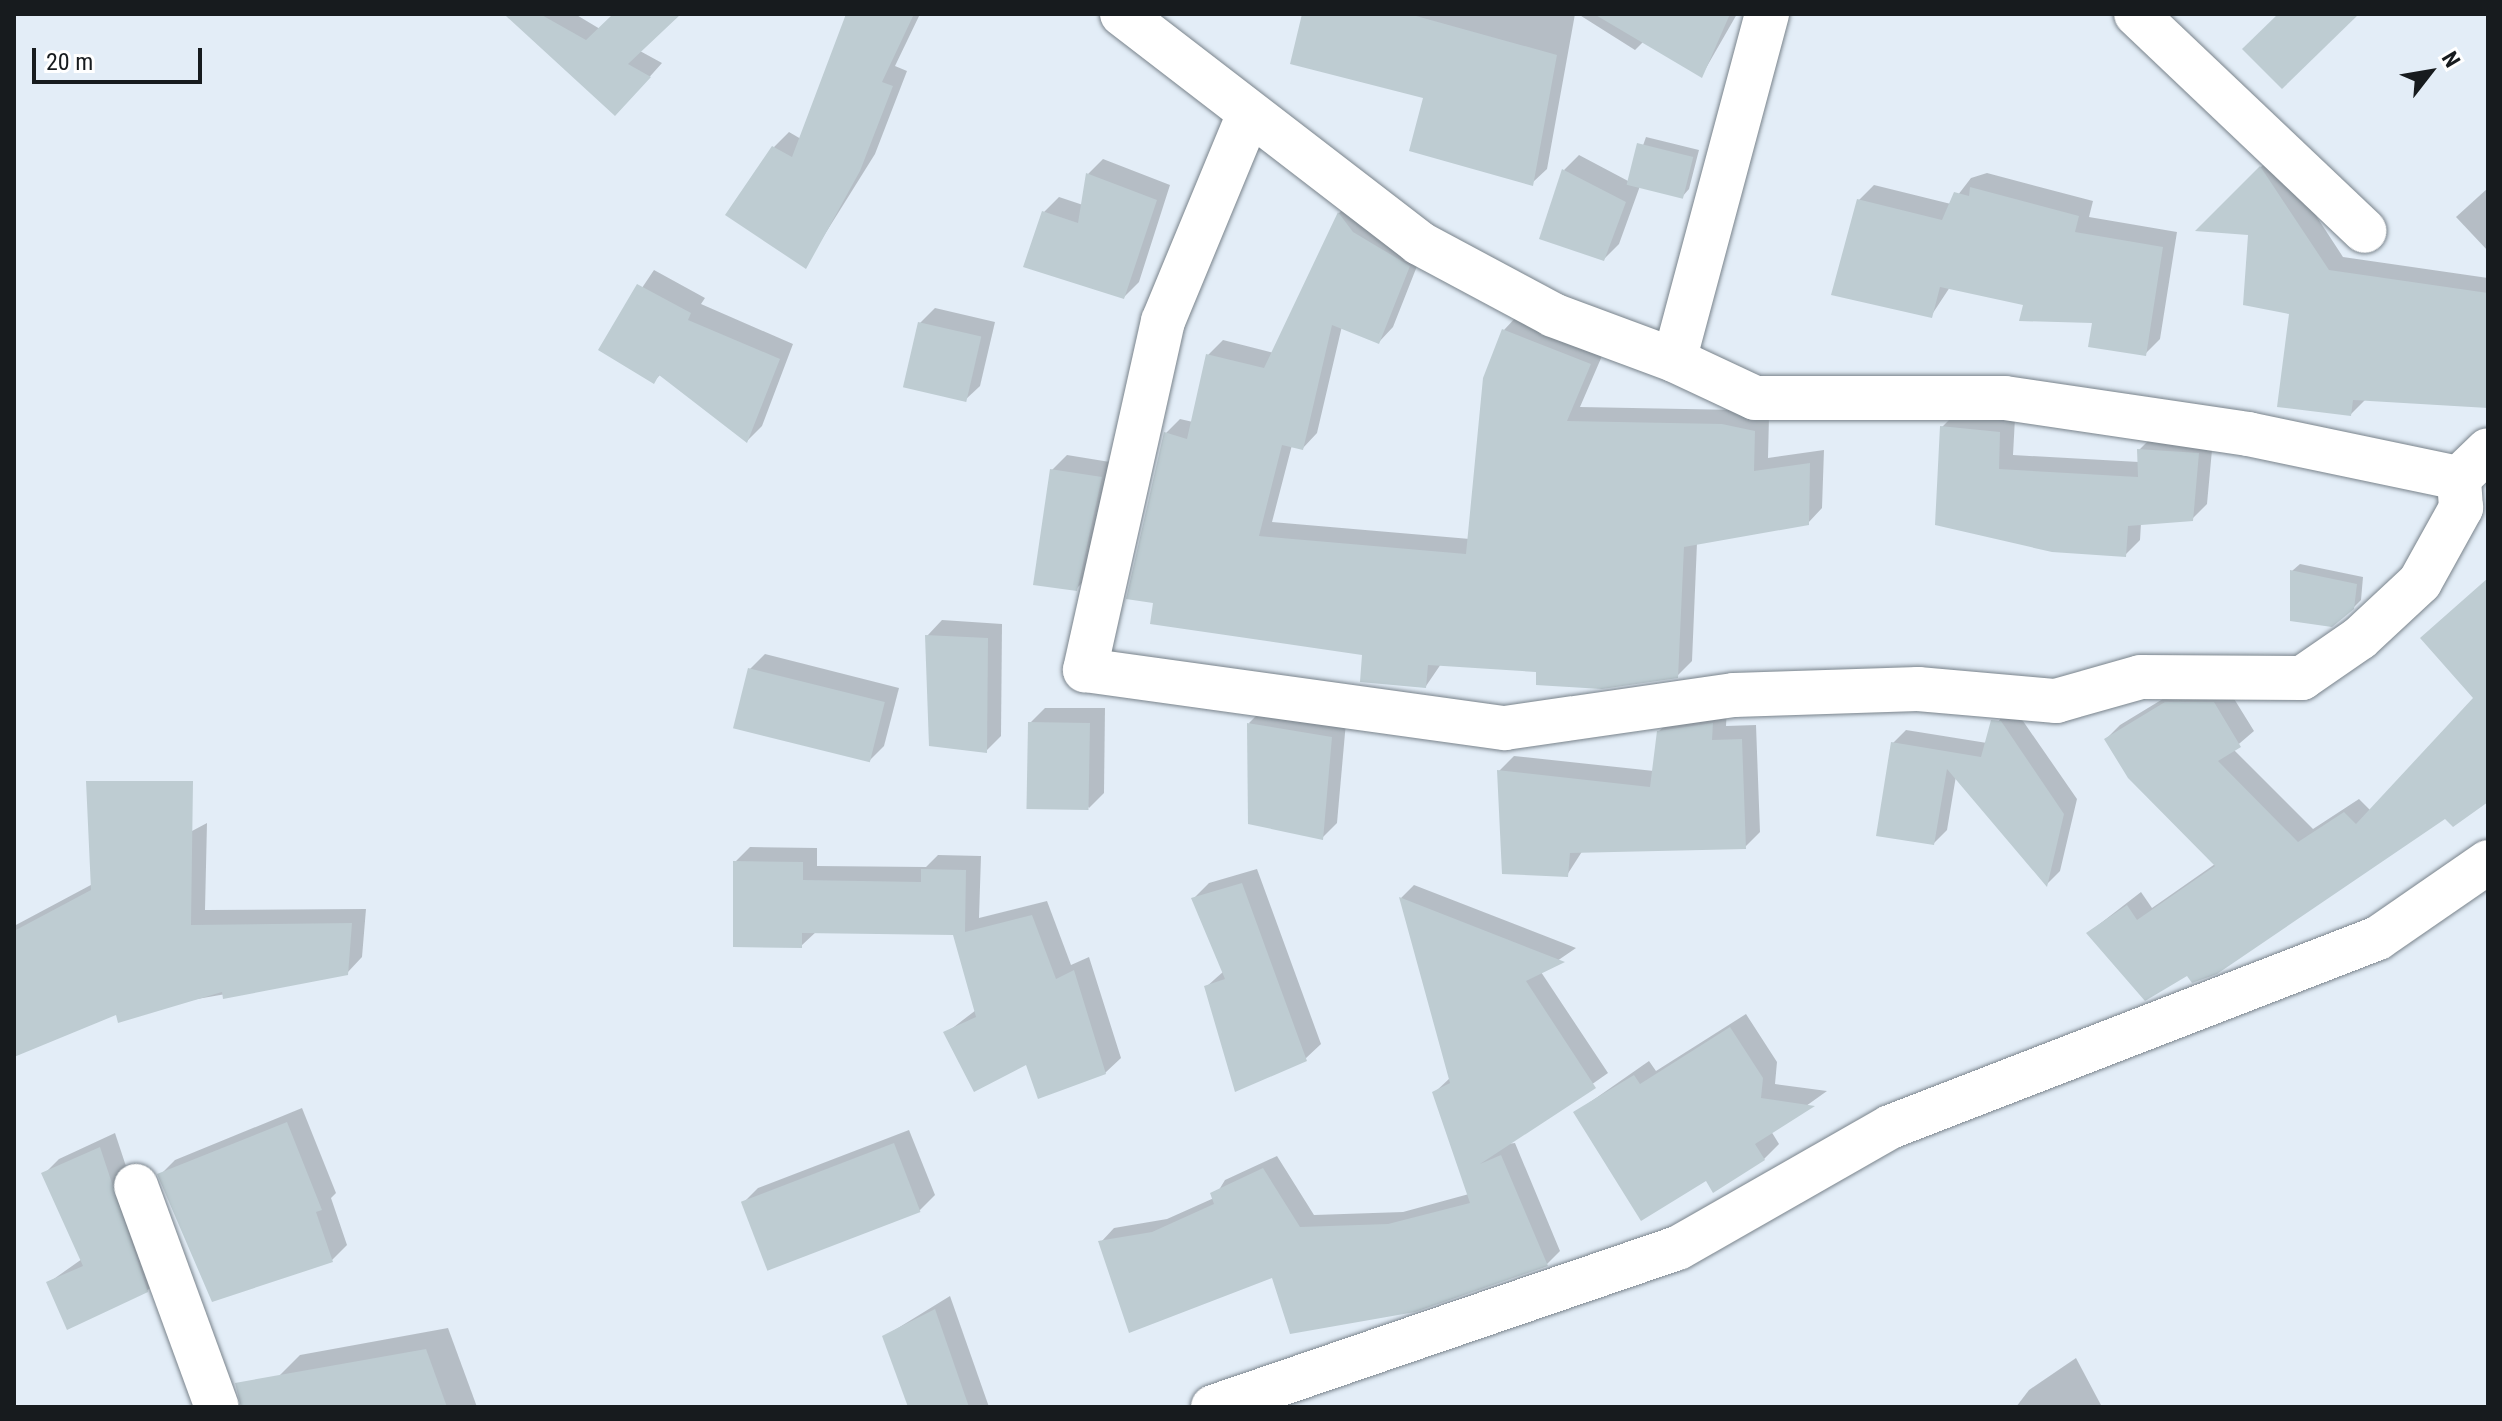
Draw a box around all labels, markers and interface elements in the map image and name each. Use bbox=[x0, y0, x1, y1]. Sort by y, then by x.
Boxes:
scale bar bbox=[36, 32, 206, 82]
north arrow bbox=[2390, 32, 2470, 112]
text: N bbox=[2437, 47, 2465, 72]
text: 20 m bbox=[46, 48, 93, 76]

